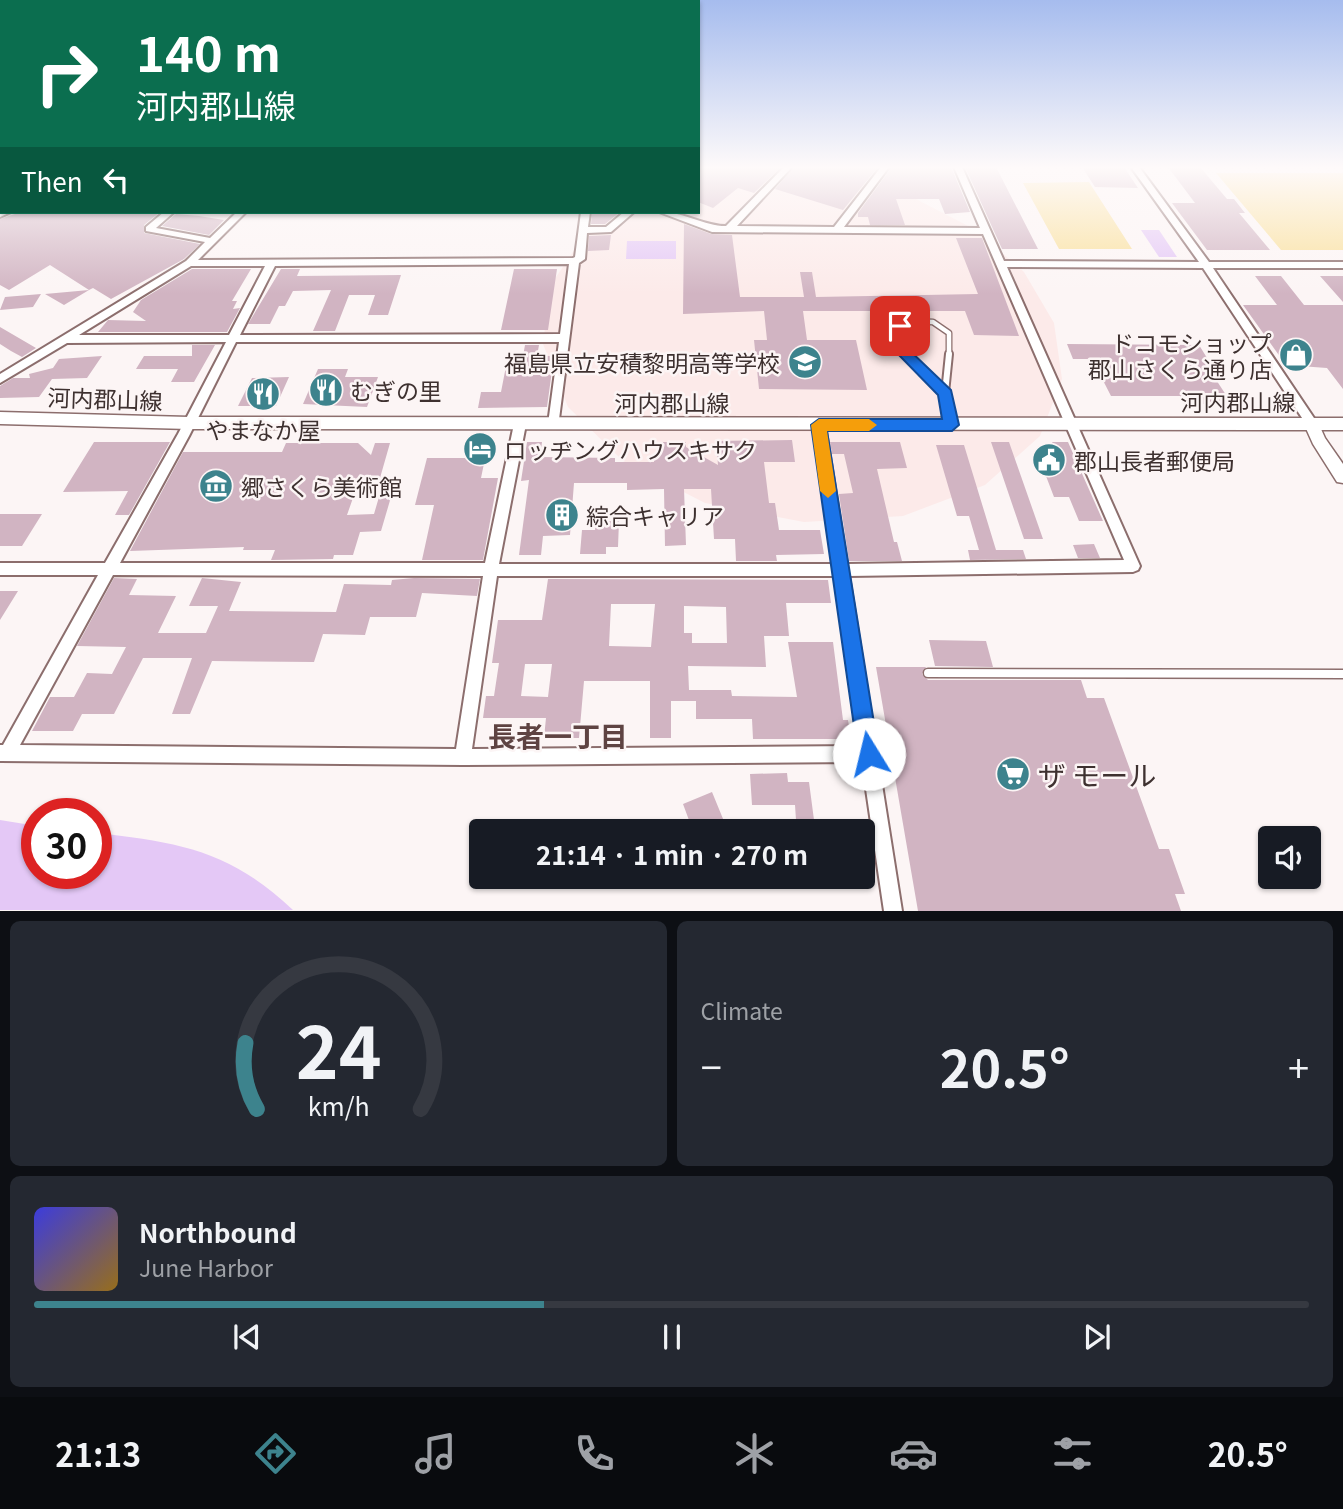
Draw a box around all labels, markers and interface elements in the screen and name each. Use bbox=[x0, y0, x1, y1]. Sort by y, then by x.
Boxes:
text: 140 m bbox=[136, 15, 281, 86]
icon: right bbox=[21, 28, 112, 119]
text: 河内郡山線 bbox=[136, 81, 296, 127]
icon: left bbox=[97, 161, 135, 199]
text: Then bbox=[21, 162, 83, 199]
pin bbox=[870, 296, 930, 356]
icon: arrive bbox=[881, 307, 919, 345]
place label: ドコモショップ 郡山さくら通り店 bbox=[1088, 325, 1272, 385]
shop icon: ドコモショップ 郡山さくら通り店 bbox=[1277, 336, 1315, 374]
school or university icon: 福島県立安積黎明高等学校 bbox=[786, 343, 824, 381]
place label: 福島県立安積黎明高等学校 bbox=[504, 345, 780, 379]
restaurant icon: むぎの里 bbox=[307, 371, 345, 409]
place label: むぎの里 bbox=[350, 373, 442, 407]
restaurant icon: やまなか屋 bbox=[244, 375, 282, 413]
street label: 河内郡山線 bbox=[47, 379, 163, 417]
street label: 河内郡山線 bbox=[1181, 384, 1296, 418]
street label: 河内郡山線 bbox=[615, 385, 730, 419]
place label: やまなか屋 bbox=[206, 412, 321, 446]
hotel icon: ロッヂングハウスキサク bbox=[461, 430, 499, 468]
place label: ロッヂングハウスキサク bbox=[504, 432, 757, 466]
public building icon: 郡山長者郵便局 bbox=[1030, 441, 1068, 479]
place label: 郡山長者郵便局 bbox=[1074, 443, 1235, 477]
museum icon: 郷さくら美術館 bbox=[197, 467, 235, 505]
place label: 郷さくら美術館 bbox=[241, 469, 402, 503]
building icon: 綜合キャリア bbox=[543, 496, 581, 534]
place label: 綜合キャリア bbox=[586, 498, 724, 532]
district label: 長者一丁目 bbox=[488, 715, 628, 755]
position arrow bbox=[832, 717, 906, 791]
place label: ザ モール bbox=[1038, 754, 1156, 794]
supermarket icon: ザ モール bbox=[994, 755, 1032, 793]
speed limit sign: 30 bbox=[21, 798, 112, 889]
map controls bbox=[1258, 826, 1321, 889]
button: sound bbox=[1258, 826, 1321, 889]
text: 21:14 · 1 min · 270 m bbox=[536, 835, 808, 872]
text: Climate bbox=[701, 993, 783, 1027]
text: 24 bbox=[295, 996, 381, 1101]
text: 20.5° bbox=[940, 1028, 1070, 1103]
text: − bbox=[701, 1038, 722, 1093]
text: + bbox=[1288, 1038, 1309, 1093]
text: km/h bbox=[307, 1087, 369, 1123]
text: Northbound bbox=[139, 1213, 297, 1250]
text: June Harbor bbox=[139, 1250, 273, 1284]
icon: previous bbox=[228, 1318, 266, 1356]
icon: pause bbox=[653, 1318, 691, 1356]
icon: next bbox=[1078, 1318, 1116, 1356]
icon: directions bbox=[251, 1429, 300, 1478]
icon: music bbox=[411, 1429, 460, 1478]
icon: phone bbox=[570, 1429, 619, 1478]
icon: climate bbox=[730, 1429, 779, 1478]
icon: car bbox=[889, 1429, 938, 1478]
icon: filters bbox=[1048, 1429, 1097, 1478]
text: 21:13 bbox=[55, 1430, 141, 1476]
text: 20.5° bbox=[1208, 1430, 1288, 1476]

